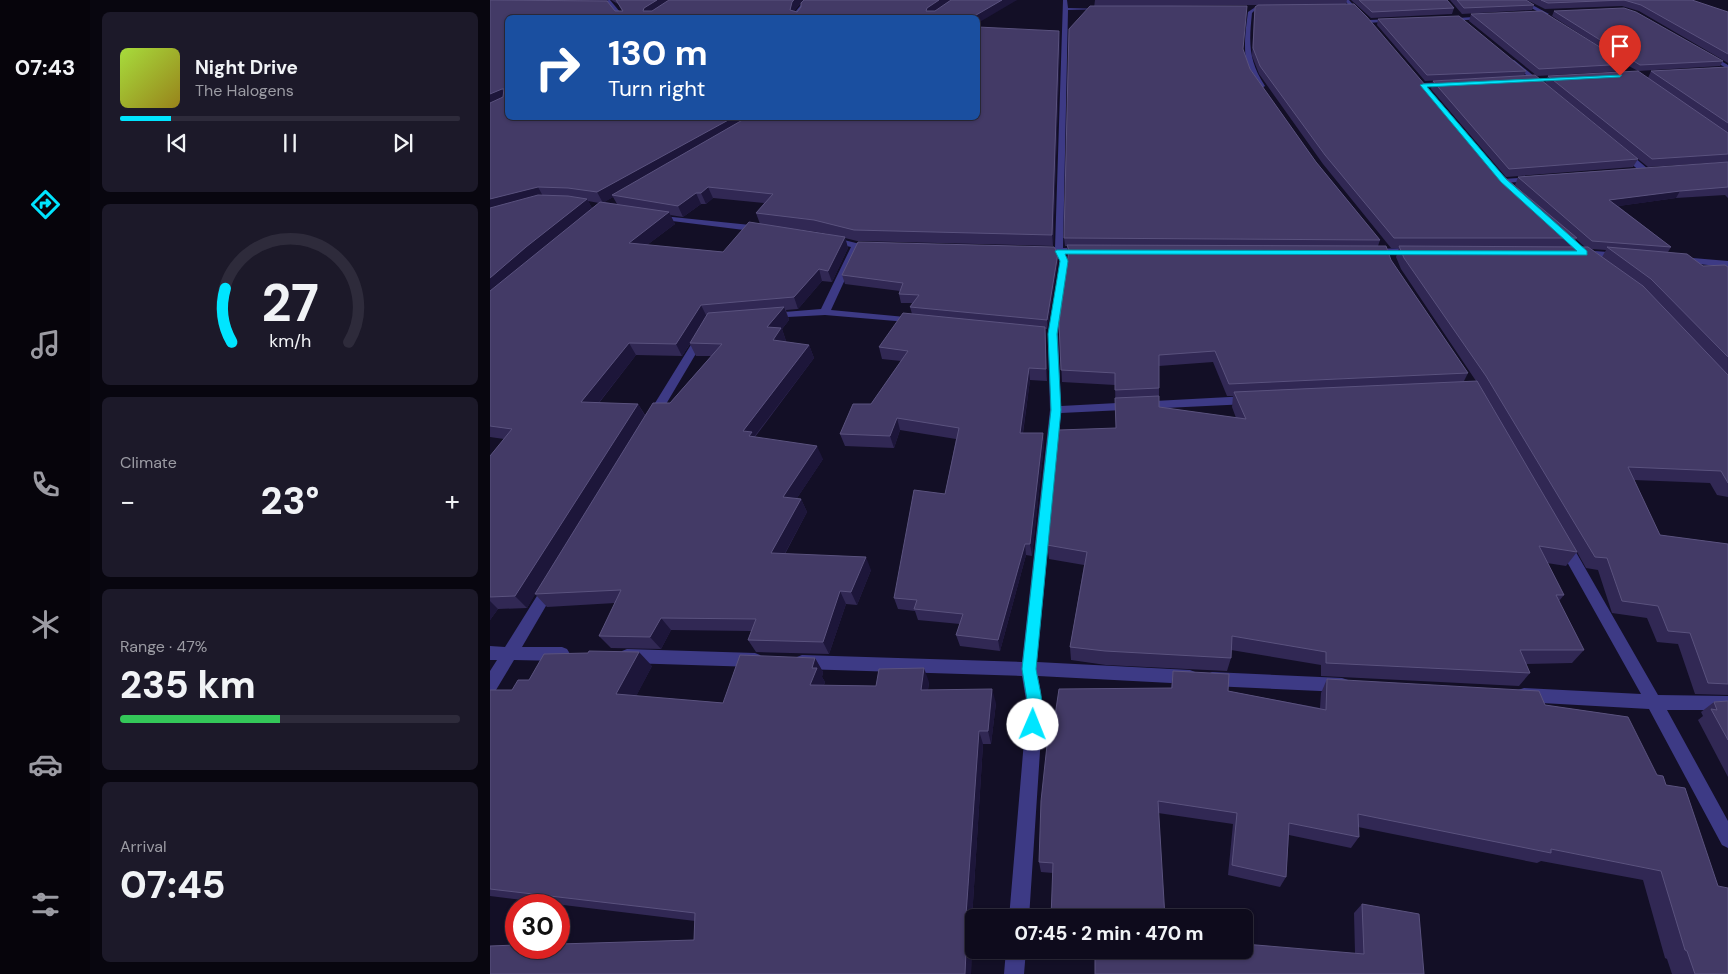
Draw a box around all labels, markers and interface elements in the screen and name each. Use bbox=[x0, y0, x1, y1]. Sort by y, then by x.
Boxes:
pin bbox=[1599, 25, 1641, 76]
text: 130 m bbox=[608, 30, 708, 76]
icon: arrive bbox=[1606, 32, 1634, 60]
icon: right bbox=[525, 35, 590, 100]
text: 07:43 bbox=[15, 53, 75, 82]
text: Night Drive bbox=[195, 55, 298, 80]
text: Turn right bbox=[608, 74, 705, 103]
text: The Halogens bbox=[195, 80, 294, 101]
icon: previous bbox=[163, 129, 191, 157]
icon: pause bbox=[276, 129, 304, 157]
icon: next bbox=[389, 129, 417, 157]
icon: directions bbox=[28, 187, 63, 222]
text: 27 bbox=[261, 269, 319, 337]
icon: music bbox=[28, 327, 63, 362]
text: km/h bbox=[269, 329, 311, 353]
text: Climate bbox=[120, 452, 177, 473]
icon: phone bbox=[28, 467, 63, 502]
text: 23° bbox=[261, 476, 319, 526]
text: − bbox=[120, 483, 135, 520]
text: + bbox=[445, 483, 460, 520]
icon: climate bbox=[28, 607, 63, 642]
text: Range · 47% bbox=[120, 636, 207, 657]
text: 235 km bbox=[120, 660, 256, 710]
position arrow bbox=[1006, 698, 1058, 750]
icon: car bbox=[28, 747, 63, 782]
text: Arrival bbox=[120, 836, 167, 857]
text: 07:45 bbox=[120, 860, 226, 910]
icon: filters bbox=[28, 887, 63, 922]
speed limit sign: 30 bbox=[505, 894, 570, 959]
text: 07:45 · 2 min · 470 m bbox=[1015, 921, 1203, 946]

